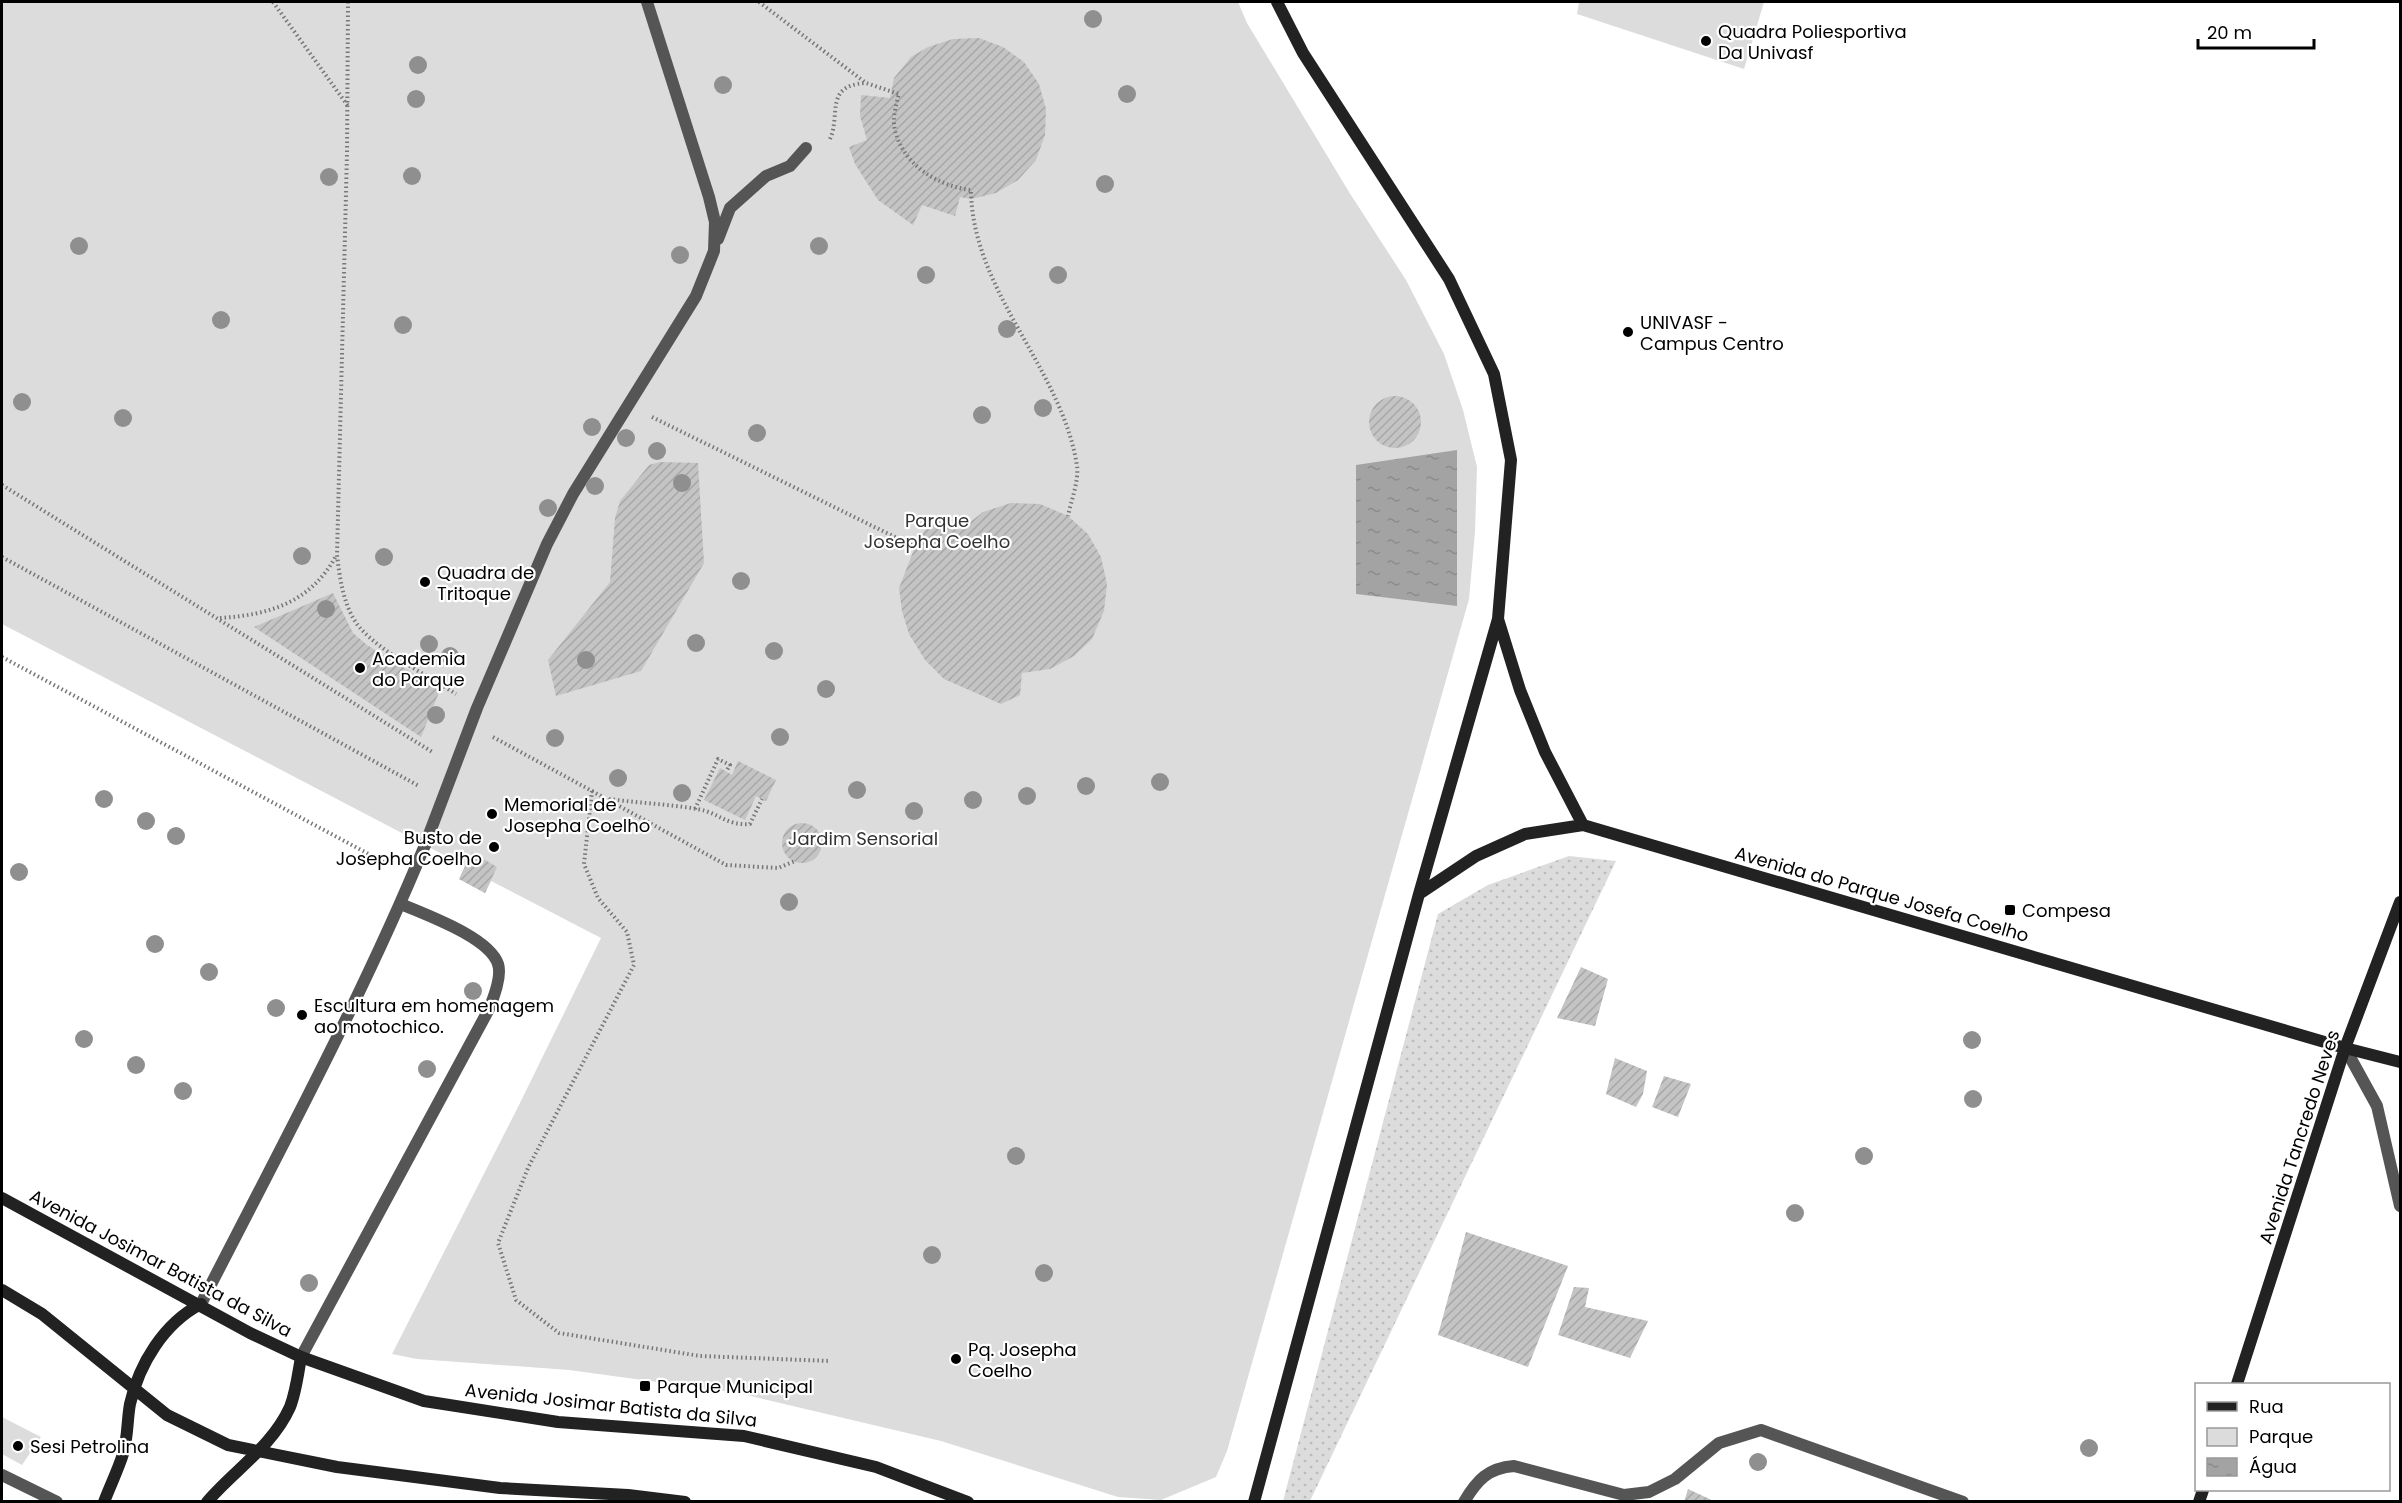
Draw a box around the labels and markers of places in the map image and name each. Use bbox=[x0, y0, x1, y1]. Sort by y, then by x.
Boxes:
place label: Quadra Poliesportiva Da Univasf bbox=[1718, 19, 1907, 65]
marker: Quadra Poliesportiva Da Univasf bbox=[1699, 34, 1713, 48]
place label: UNIVASF - Campus Centro bbox=[1640, 310, 1784, 356]
marker: UNIVASF - Campus Centro bbox=[1621, 325, 1635, 339]
place label: Quadra de Tritoque bbox=[437, 560, 534, 606]
marker: Quadra de Tritoque bbox=[418, 575, 432, 589]
place label: Academia do Parque bbox=[372, 646, 466, 692]
marker: Academia do Parque bbox=[353, 661, 367, 675]
place label: Memorial de Josepha Coelho bbox=[504, 792, 650, 838]
marker: Memorial de Josepha Coelho bbox=[485, 807, 499, 821]
place label: Busto de Josepha Coelho bbox=[336, 825, 482, 871]
marker: Busto de Josepha Coelho bbox=[487, 840, 501, 854]
place label: Compesa bbox=[2022, 898, 2111, 923]
marker: Compesa bbox=[2003, 903, 2017, 917]
place label: Escultura em homenagem ao motochico. bbox=[314, 993, 554, 1039]
marker: Escultura em homenagem ao motochico. bbox=[295, 1008, 309, 1022]
place label: Pq. Josepha Coelho bbox=[968, 1337, 1077, 1383]
marker: Pq. Josepha Coelho bbox=[949, 1352, 963, 1366]
place label: Parque Municipal bbox=[657, 1374, 813, 1399]
marker: Parque Municipal bbox=[638, 1379, 652, 1393]
place label: Sesi Petrolina bbox=[30, 1434, 149, 1459]
marker: Sesi Petrolina bbox=[11, 1439, 25, 1453]

